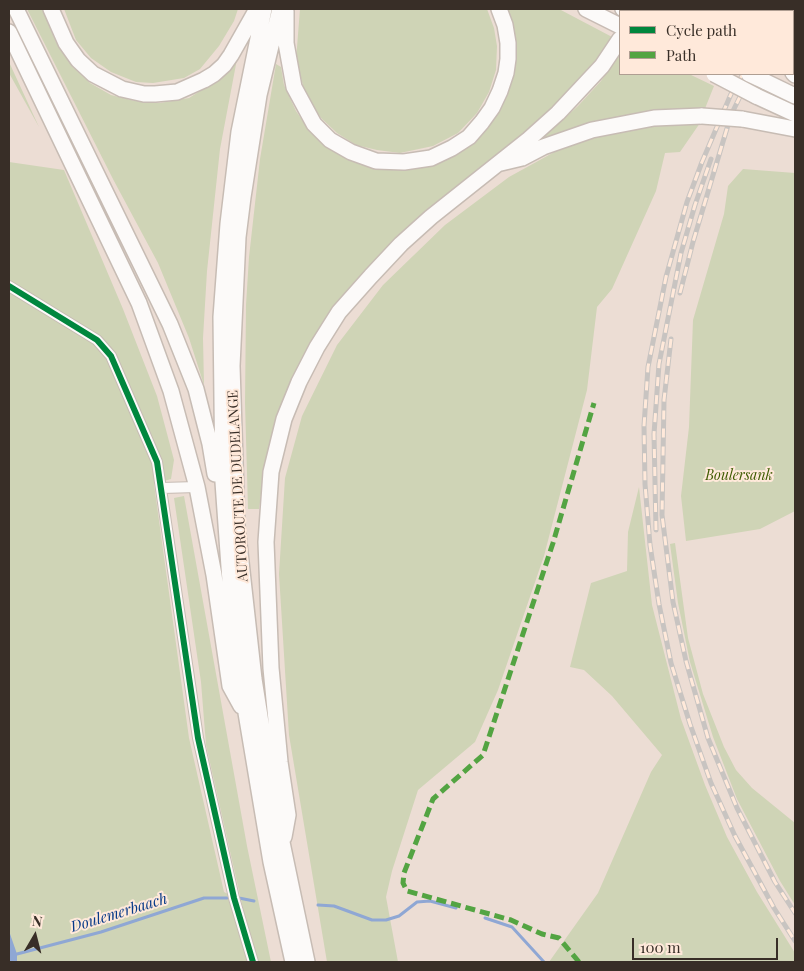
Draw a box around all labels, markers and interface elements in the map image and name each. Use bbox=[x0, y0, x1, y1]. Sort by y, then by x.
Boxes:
legend bbox=[619, 10, 794, 75]
text: Cycle path bbox=[666, 20, 737, 40]
text: Path bbox=[666, 45, 696, 65]
street label: AUTOROUTE DE DUDELANGE bbox=[225, 390, 251, 582]
park label: Boulersank bbox=[705, 468, 773, 484]
water label: Doulemerbaach bbox=[69, 890, 169, 936]
north arrow bbox=[10, 911, 60, 961]
text: N bbox=[31, 911, 43, 931]
scale bar bbox=[634, 928, 780, 960]
text: 100 m bbox=[640, 937, 681, 957]

